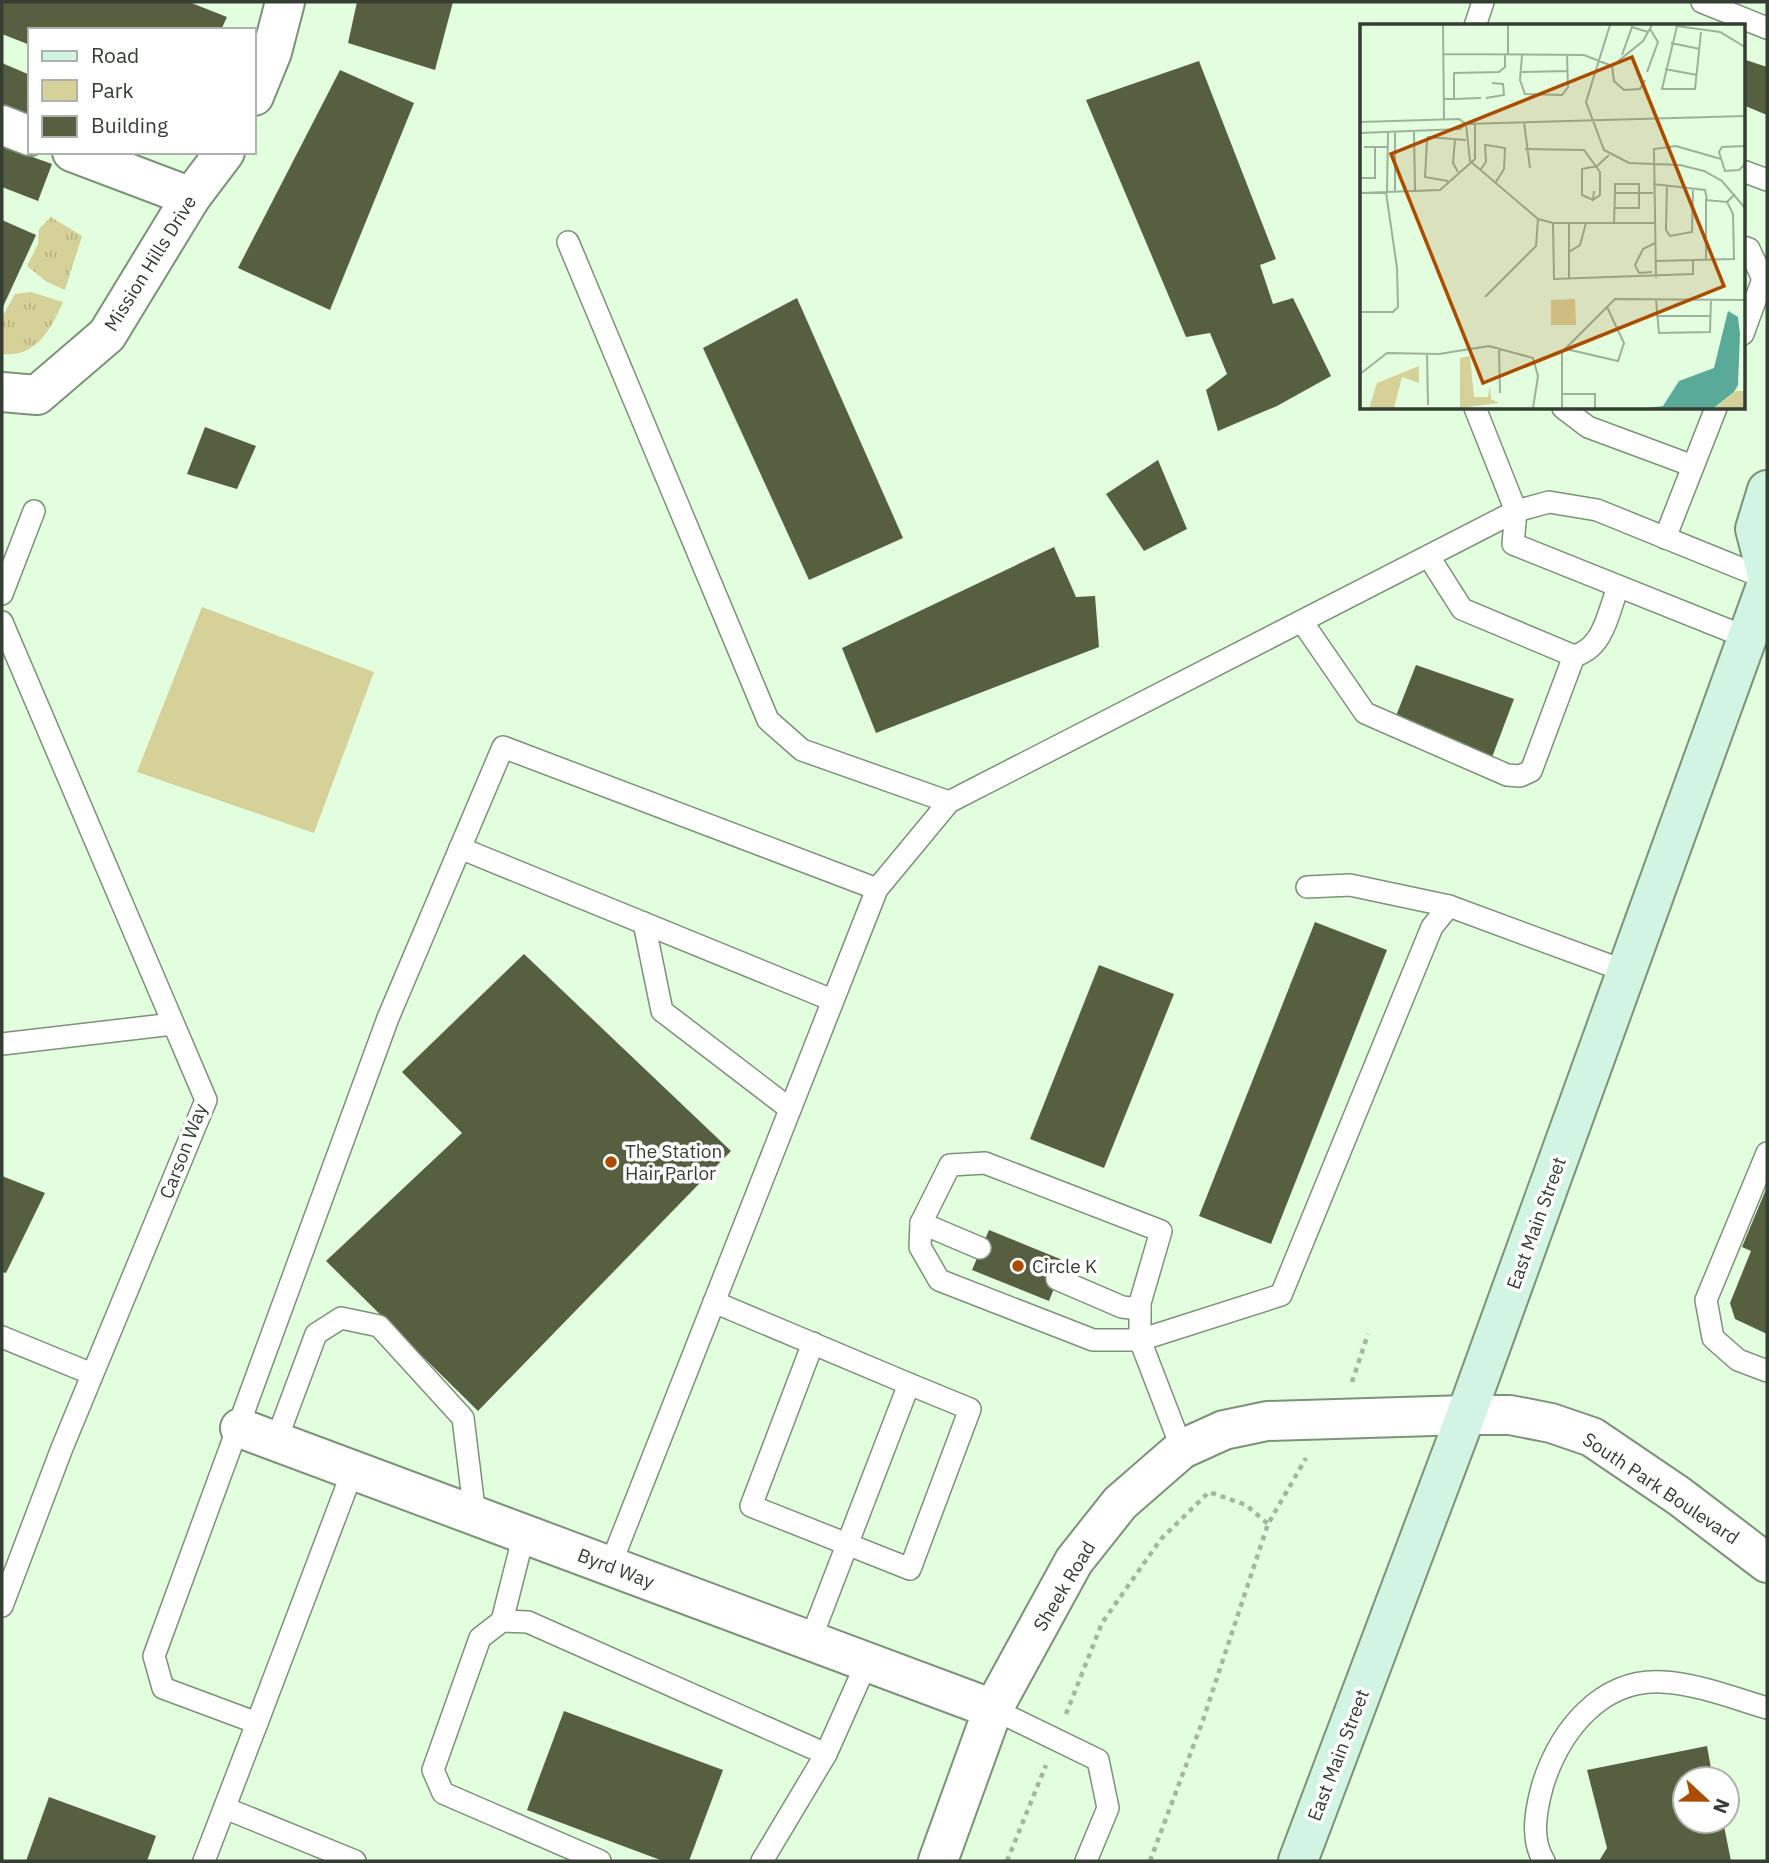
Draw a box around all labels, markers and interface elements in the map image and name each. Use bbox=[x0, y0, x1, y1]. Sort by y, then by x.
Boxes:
inset map bbox=[1360, 24, 1744, 410]
legend bbox=[28, 28, 256, 154]
text: Road bbox=[91, 41, 139, 69]
text: Park bbox=[91, 76, 134, 104]
text: Building bbox=[91, 111, 168, 139]
street label: Mission Hills Drive bbox=[99, 191, 201, 335]
street label: Carson Way bbox=[154, 1099, 212, 1202]
place label: The Station Hair Parlor bbox=[625, 1139, 722, 1185]
street label: East Main Street bbox=[1501, 1153, 1571, 1293]
marker: The Station Hair Parlor bbox=[603, 1154, 619, 1170]
place label: Circle K bbox=[1032, 1254, 1097, 1278]
marker: Circle K bbox=[1010, 1258, 1026, 1274]
street label: South Park Boulevard bbox=[1578, 1427, 1744, 1549]
street label: Sheek Road bbox=[1028, 1537, 1100, 1635]
street label: Byrd Way bbox=[574, 1542, 658, 1594]
street label: East Main Street bbox=[1302, 1686, 1374, 1824]
north arrow bbox=[1671, 1765, 1741, 1835]
text: N bbox=[1708, 1795, 1735, 1817]

